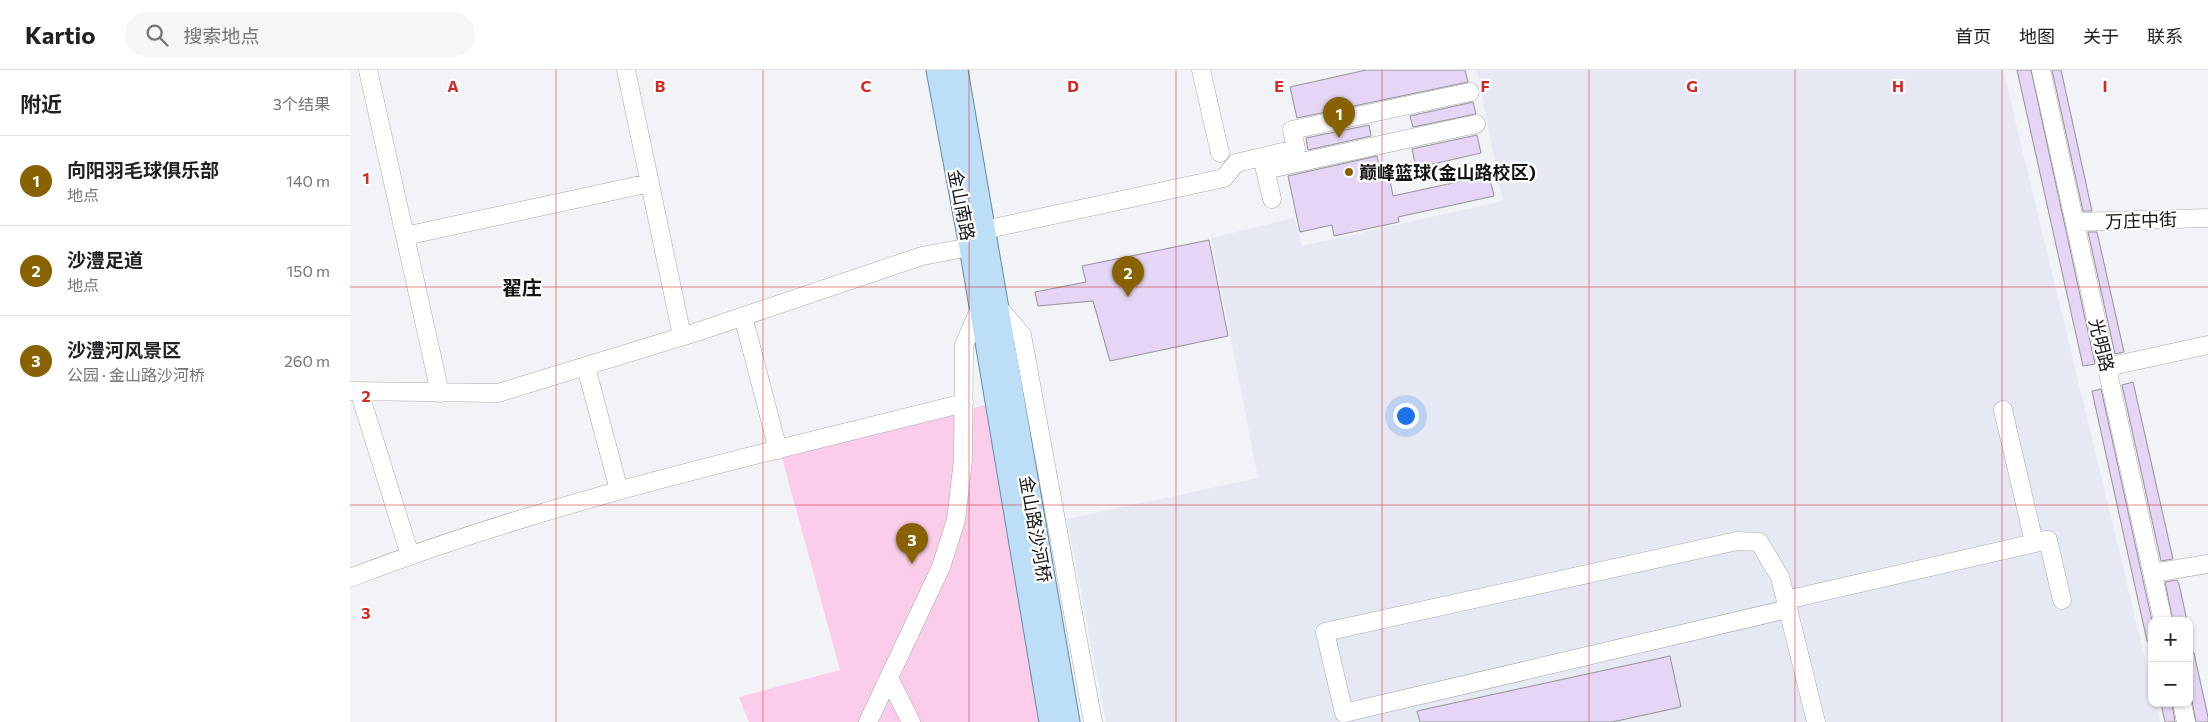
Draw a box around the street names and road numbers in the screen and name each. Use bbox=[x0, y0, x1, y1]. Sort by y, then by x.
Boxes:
street label: 金山南路 bbox=[944, 168, 980, 242]
street label: 万庄中街 bbox=[2105, 208, 2177, 232]
street label: 光明路 bbox=[2085, 316, 2119, 374]
street label: 金山路沙河桥 bbox=[1016, 474, 1056, 584]

